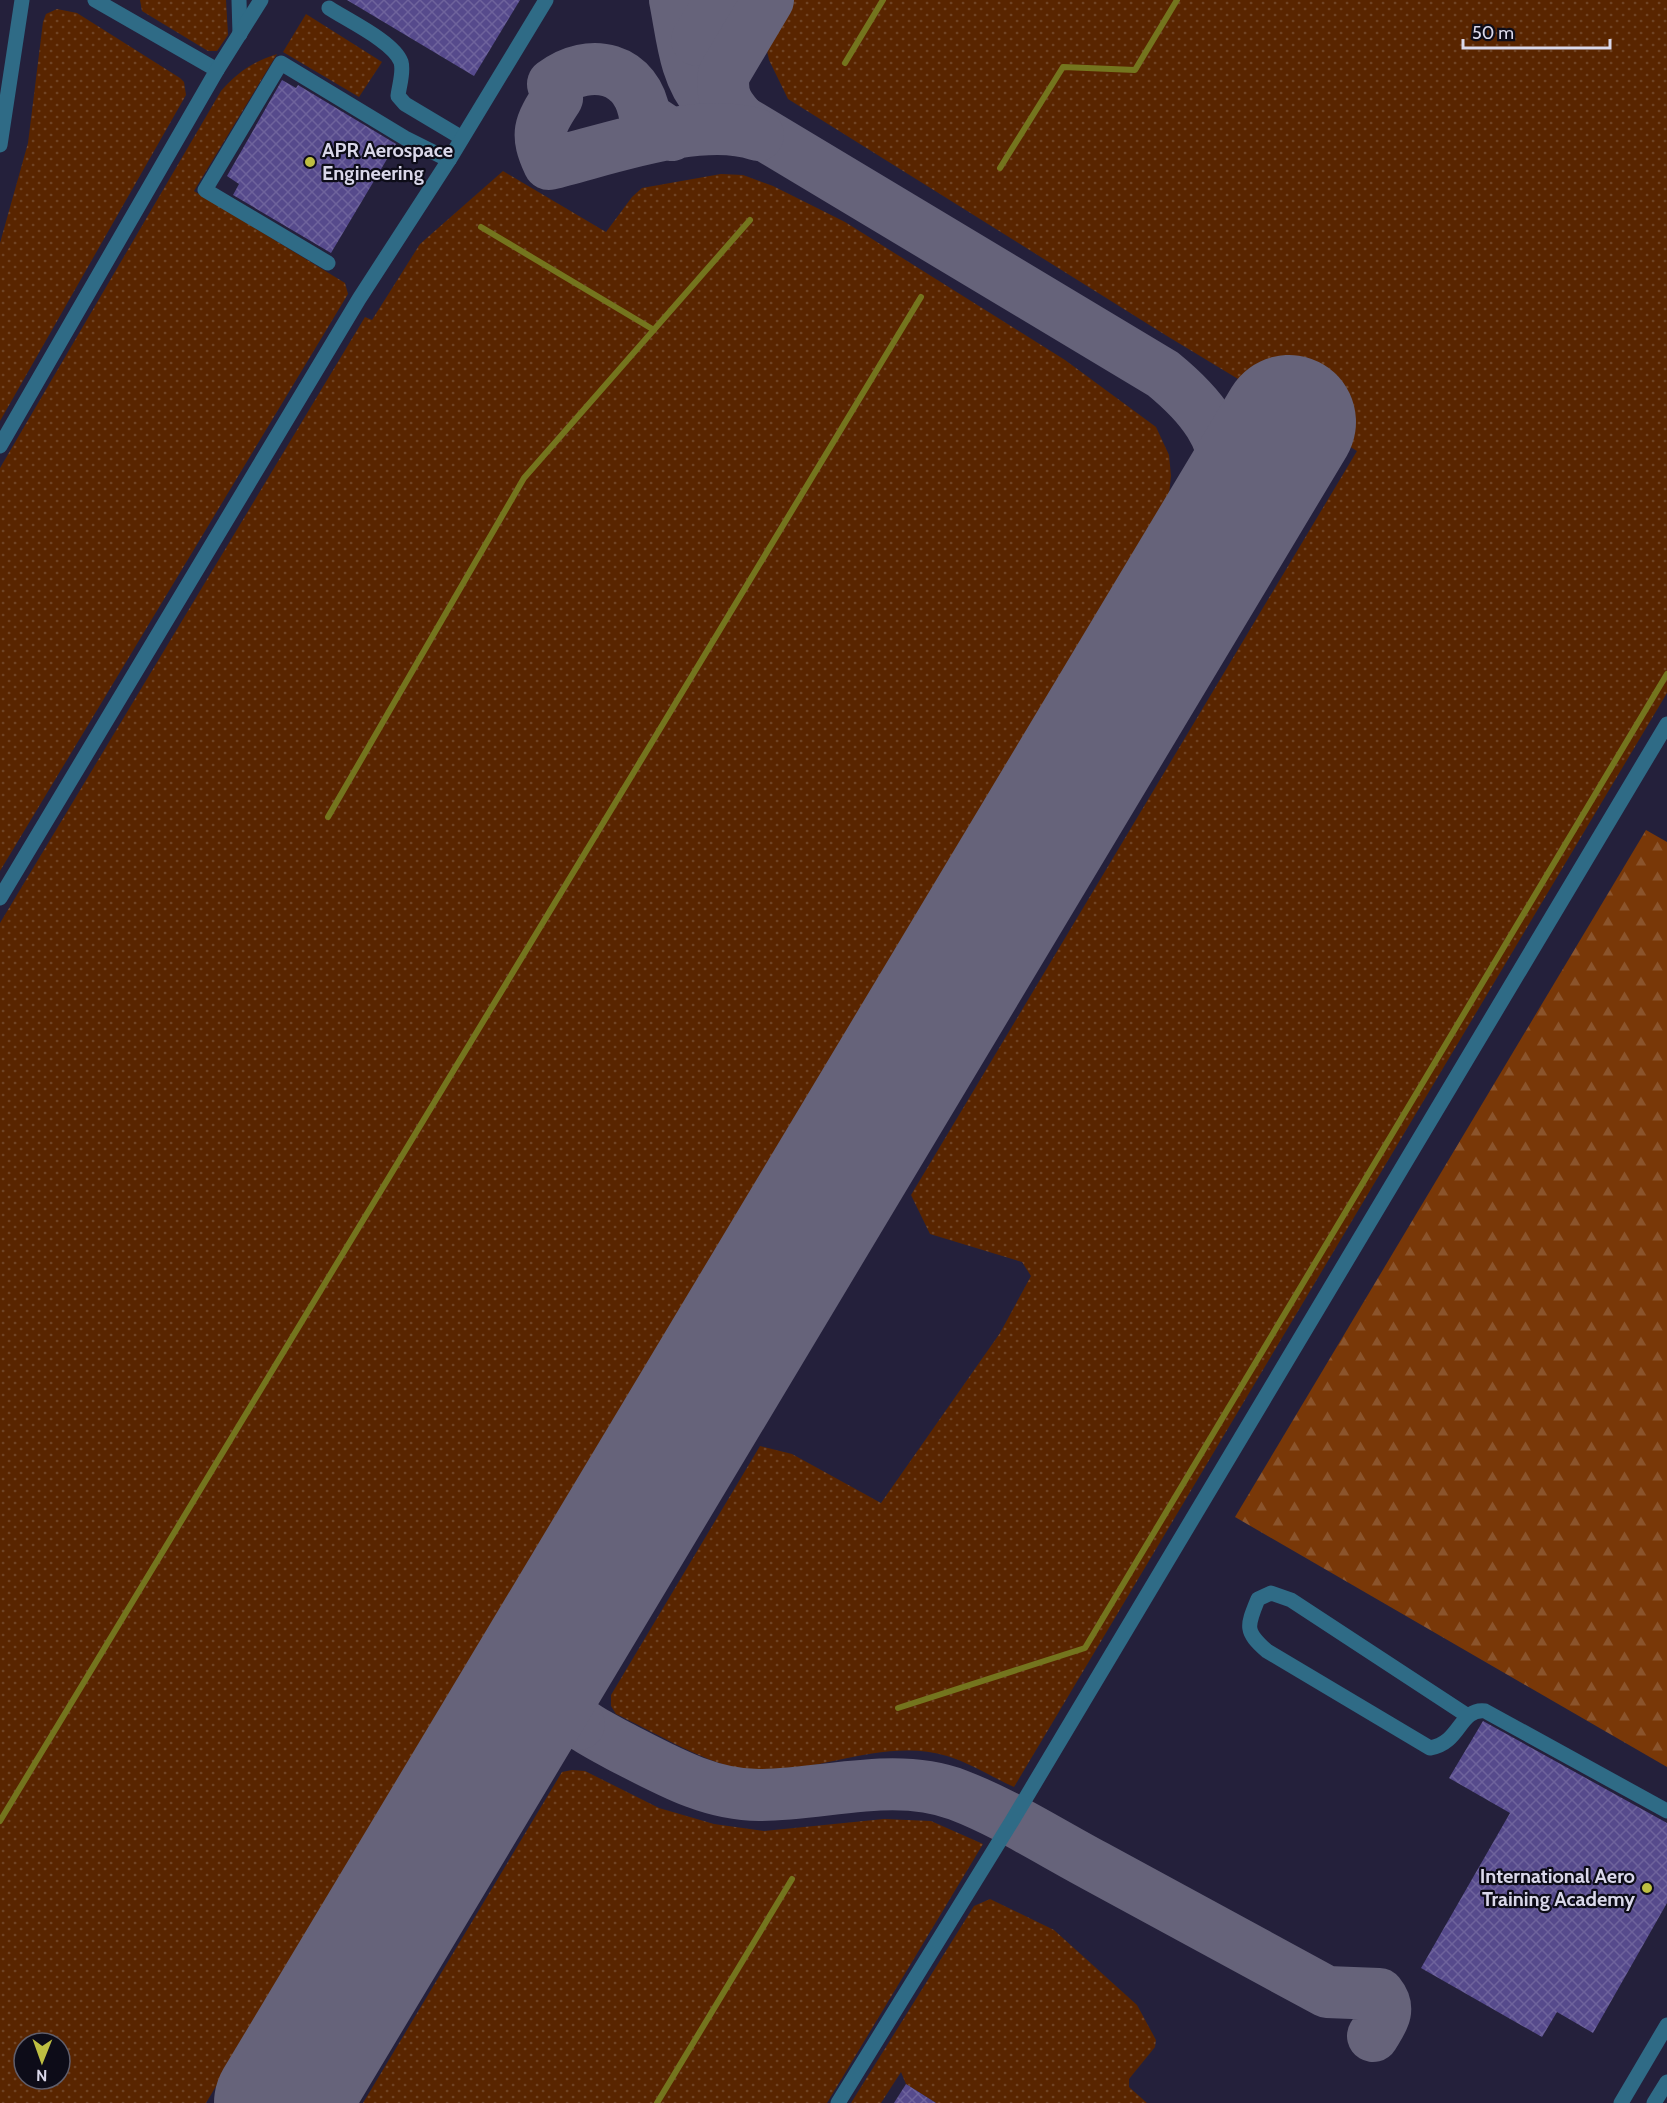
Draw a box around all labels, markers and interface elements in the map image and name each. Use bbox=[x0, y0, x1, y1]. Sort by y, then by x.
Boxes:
scale bar bbox=[1463, 12, 1610, 50]
text: 50 m bbox=[1472, 22, 1514, 44]
place label: APR Aerospace Engineering bbox=[322, 138, 453, 185]
marker: APR Aerospace Engineering bbox=[303, 155, 317, 169]
place label: International Aero Training Academy bbox=[1480, 1864, 1635, 1911]
marker: International Aero Training Academy bbox=[1640, 1881, 1654, 1895]
north arrow bbox=[12, 2031, 72, 2091]
text: N bbox=[36, 2066, 48, 2085]

